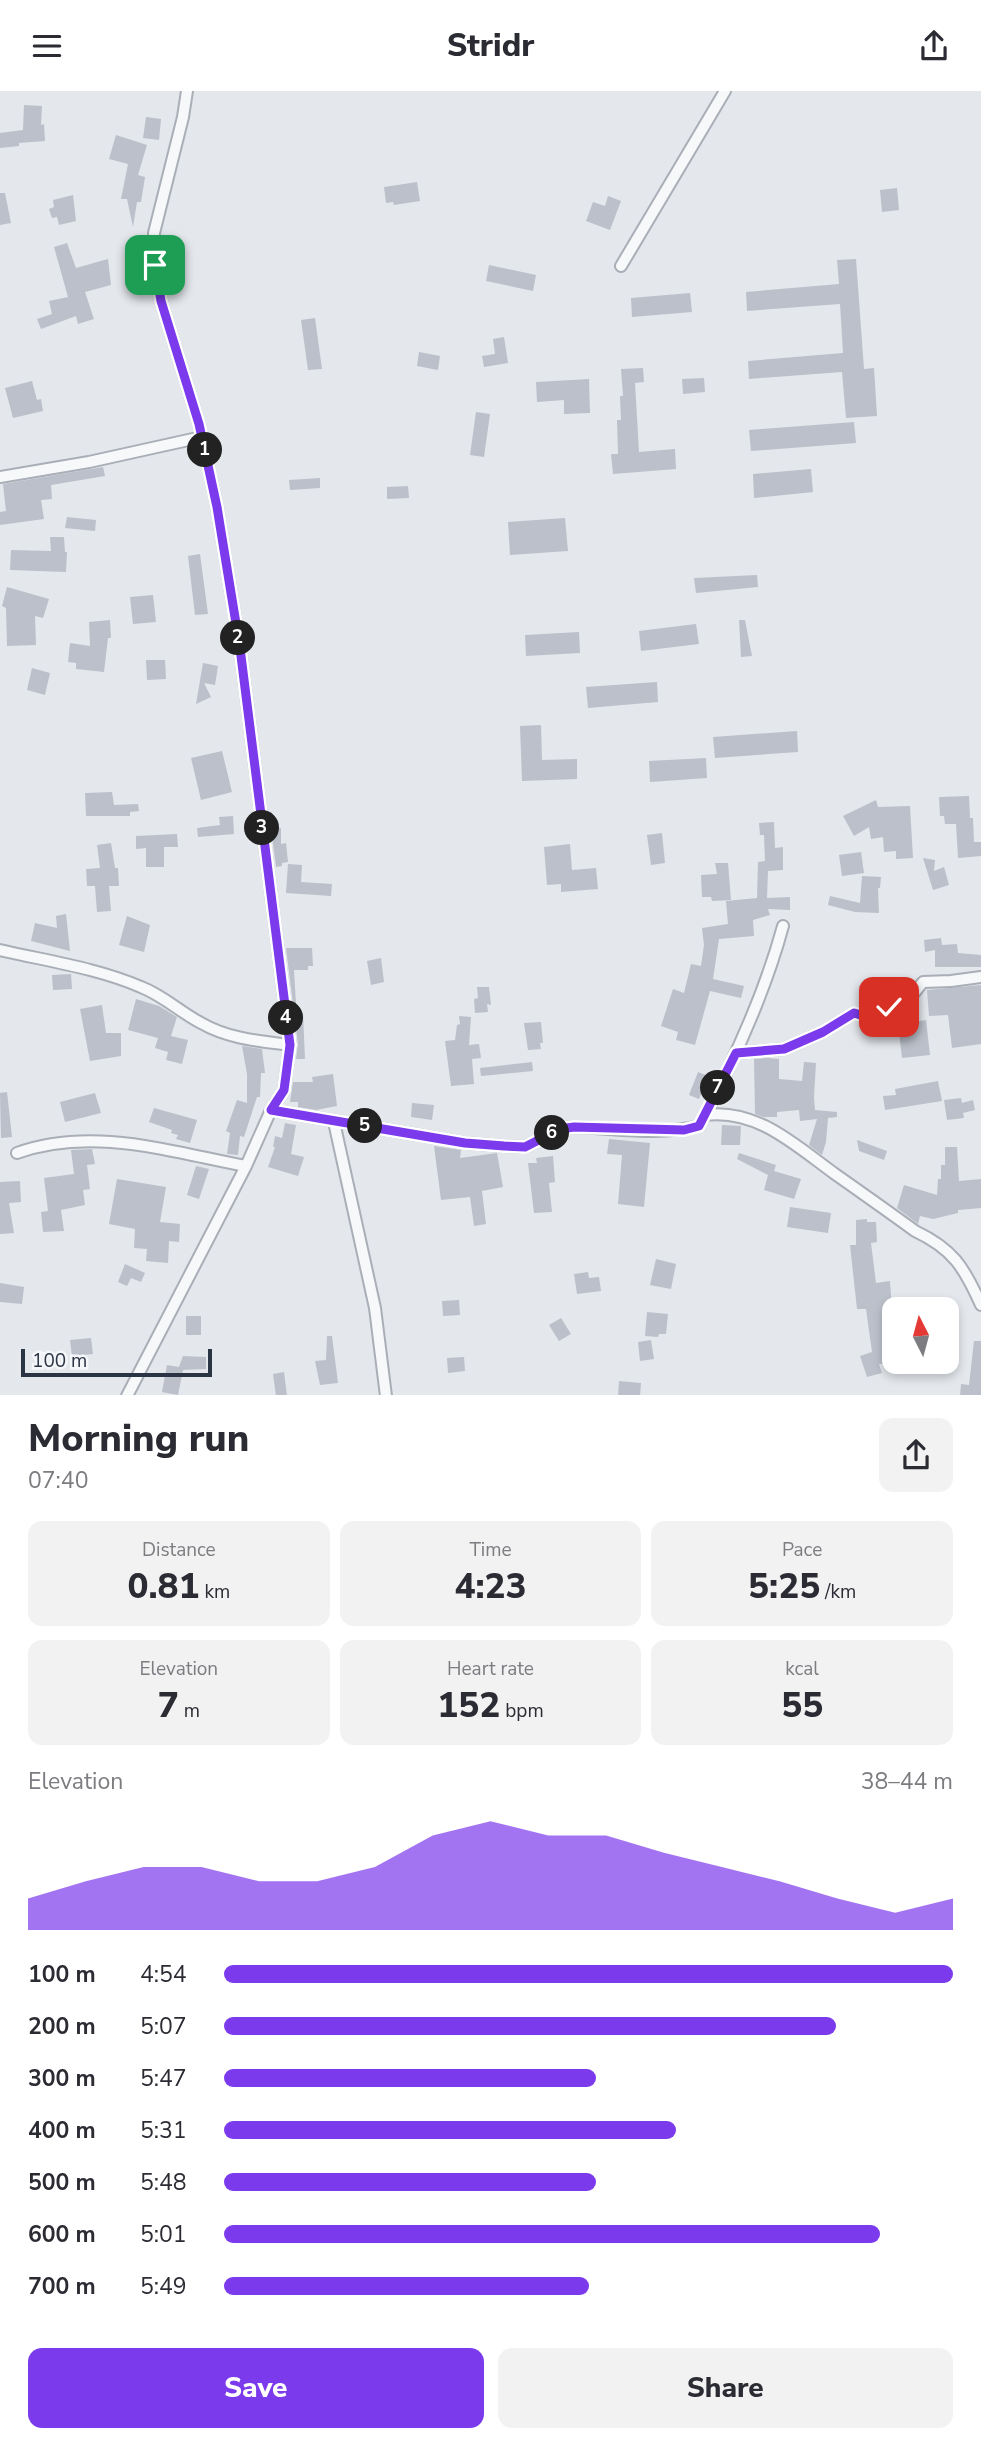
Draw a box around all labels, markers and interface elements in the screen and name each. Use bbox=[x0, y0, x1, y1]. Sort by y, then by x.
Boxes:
text: Stridr bbox=[447, 24, 534, 67]
icon: menu bbox=[28, 27, 66, 65]
icon: share bbox=[915, 27, 953, 65]
pin bbox=[125, 235, 185, 295]
icon: arrive bbox=[136, 246, 174, 284]
pin: 1 bbox=[188, 433, 222, 467]
text: 1 bbox=[199, 436, 210, 462]
pin: 2 bbox=[220, 621, 256, 655]
text: 2 bbox=[232, 624, 243, 650]
pin: 3 bbox=[244, 811, 280, 845]
text: 3 bbox=[256, 814, 267, 840]
pin bbox=[859, 977, 919, 1037]
icon: check bbox=[870, 988, 908, 1026]
pin: 4 bbox=[268, 1000, 304, 1035]
text: 4 bbox=[280, 1004, 291, 1030]
pin: 7 bbox=[700, 1070, 736, 1105]
text: 7 bbox=[712, 1074, 723, 1100]
pin: 5 bbox=[348, 1109, 382, 1143]
text: 5 bbox=[359, 1112, 370, 1138]
pin: 6 bbox=[534, 1115, 570, 1151]
text: 6 bbox=[546, 1119, 557, 1145]
north arrow bbox=[882, 1297, 959, 1374]
map controls bbox=[882, 1297, 959, 1374]
scale bar bbox=[21, 1346, 212, 1378]
text: 100 m bbox=[32, 1348, 87, 1374]
text: Morning run bbox=[28, 1413, 249, 1464]
button: share bbox=[879, 1418, 953, 1492]
text: 07:40 bbox=[28, 1465, 88, 1496]
text: Distance bbox=[142, 1537, 216, 1563]
text: Time bbox=[469, 1537, 512, 1563]
text: Pace bbox=[782, 1537, 822, 1563]
text: 0.81 bbox=[127, 1563, 200, 1610]
text: 4:23 bbox=[454, 1563, 527, 1610]
text: 5:25 bbox=[748, 1563, 820, 1610]
text: km bbox=[200, 1579, 230, 1605]
text: /km bbox=[820, 1579, 856, 1605]
text: Elevation bbox=[139, 1656, 218, 1682]
text: Heart rate bbox=[447, 1656, 534, 1682]
text: kcal bbox=[785, 1656, 819, 1682]
text: 7 bbox=[158, 1682, 179, 1729]
text: 152 bbox=[437, 1682, 500, 1729]
text: 55 bbox=[781, 1682, 823, 1729]
text: m bbox=[179, 1698, 200, 1724]
text: bpm bbox=[500, 1698, 544, 1724]
text: Elevation bbox=[28, 1766, 123, 1797]
text: 38–44 m bbox=[861, 1766, 953, 1797]
text: 100 m bbox=[28, 1959, 96, 1990]
text: 4:54 bbox=[140, 1959, 187, 1990]
text: 200 m bbox=[28, 2011, 96, 2042]
text: 5:07 bbox=[140, 2011, 187, 2042]
text: 300 m bbox=[28, 2063, 96, 2094]
text: 5:47 bbox=[140, 2063, 187, 2094]
text: 400 m bbox=[28, 2115, 96, 2146]
text: 5:31 bbox=[140, 2115, 187, 2146]
text: 500 m bbox=[28, 2167, 96, 2198]
text: 5:48 bbox=[140, 2167, 187, 2198]
text: 600 m bbox=[28, 2219, 96, 2250]
text: 5:01 bbox=[140, 2219, 187, 2250]
text: 700 m bbox=[28, 2271, 96, 2302]
text: 5:49 bbox=[140, 2271, 187, 2302]
button: Save bbox=[28, 2348, 484, 2428]
button: Share bbox=[498, 2348, 953, 2428]

